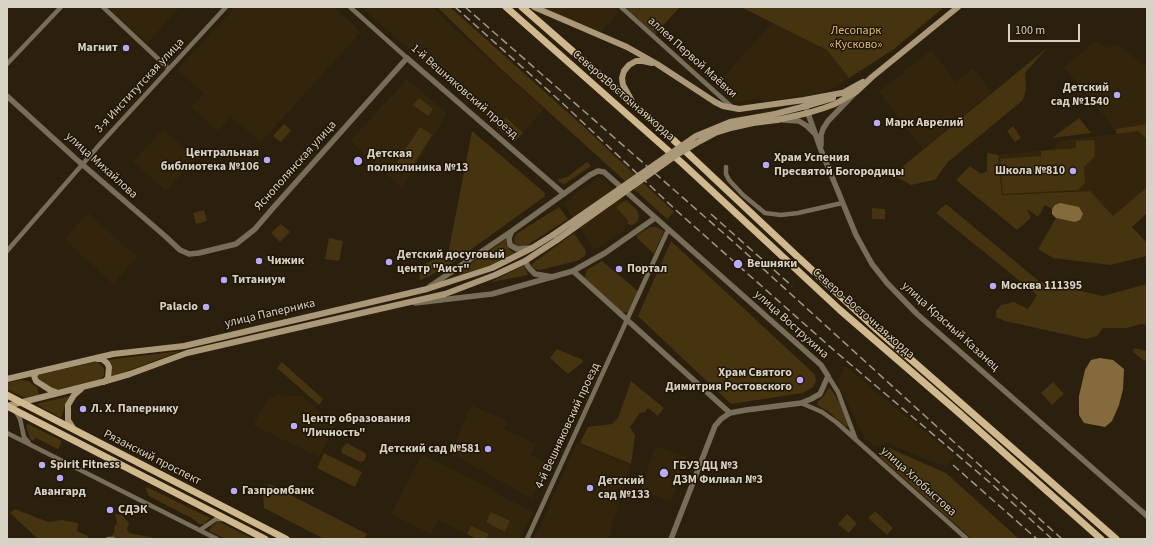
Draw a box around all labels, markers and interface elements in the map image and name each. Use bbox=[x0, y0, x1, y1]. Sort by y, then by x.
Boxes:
street label: аллея Первой Маёвки bbox=[644, 14, 740, 102]
scale bar bbox=[1010, 16, 1082, 42]
text: 100 m bbox=[1015, 22, 1045, 39]
park label: Лесопарк «Кусково» bbox=[830, 24, 882, 52]
street label: 3-я Институтская улица bbox=[92, 36, 188, 136]
place label: Магнит bbox=[77, 41, 118, 55]
street label: 1-й Вешняковский проезд bbox=[408, 42, 520, 142]
marker: Магнит bbox=[121, 43, 131, 53]
street label: Северо-Восточная хорда bbox=[569, 48, 677, 144]
place label: Детский сад №1540 bbox=[1051, 81, 1109, 109]
marker: Детский сад №1540 bbox=[1112, 90, 1122, 100]
place label: Марк Аврелий bbox=[885, 116, 963, 130]
street label: Яснополянская улица bbox=[252, 118, 340, 214]
marker: Марк Аврелий bbox=[872, 118, 882, 128]
street label: улица Михайлова bbox=[62, 130, 140, 202]
place label: Центральная библиотека №106 bbox=[161, 146, 259, 174]
place label: Детская поликлиника №13 bbox=[367, 147, 468, 175]
place label: Храм Успения Пресвятой Богородицы bbox=[774, 151, 904, 179]
marker: Центральная библиотека №106 bbox=[262, 155, 272, 165]
marker: Детская поликлиника №13 bbox=[352, 155, 364, 167]
marker: Храм Успения Пресвятой Богородицы bbox=[761, 160, 771, 170]
place label: Школа №810 bbox=[995, 164, 1065, 178]
marker: Школа №810 bbox=[1068, 166, 1078, 176]
place label: Детский досуговый центр "Аист" bbox=[397, 248, 505, 276]
place label: Чижик bbox=[267, 254, 304, 268]
marker: Чижик bbox=[254, 256, 264, 266]
marker: Детский досуговый центр "Аист" bbox=[384, 257, 394, 267]
place label: Вешняки bbox=[747, 257, 797, 271]
marker: Вешняки bbox=[732, 258, 744, 270]
place label: Портал bbox=[627, 262, 667, 276]
marker: Портал bbox=[614, 264, 624, 274]
street label: Северо-Восточная хорда bbox=[809, 266, 917, 362]
place label: Титаниум bbox=[232, 273, 285, 287]
marker: Титаниум bbox=[219, 275, 229, 285]
street label: улица Красный Казанец bbox=[898, 279, 1002, 375]
place label: Москва 111395 bbox=[1001, 279, 1082, 293]
marker: Москва 111395 bbox=[988, 281, 998, 291]
street label: улица Вострухина bbox=[751, 288, 831, 362]
street label: улица Паперника bbox=[223, 297, 317, 331]
place label: Palacio bbox=[160, 300, 198, 314]
marker: Palacio bbox=[201, 302, 211, 312]
street label: 4-й Вешняковский проезд bbox=[532, 361, 604, 491]
place label: Храм Святого Димитрия Ростовского bbox=[665, 366, 792, 394]
marker: Храм Святого Димитрия Ростовского bbox=[795, 375, 805, 385]
place label: Л. Х. Папернику bbox=[91, 402, 179, 416]
marker: Л. Х. Папернику bbox=[78, 404, 88, 414]
place label: Центр образования "Личность" bbox=[302, 412, 411, 440]
marker: Центр образования "Личность" bbox=[289, 421, 299, 431]
street label: Рязанский проспект bbox=[101, 427, 203, 489]
place label: Детский сад №581 bbox=[380, 442, 480, 456]
marker: Детский сад №581 bbox=[483, 444, 493, 454]
street label: улица Хлобыстова bbox=[877, 444, 959, 520]
place label: Spirit Fitness bbox=[50, 458, 120, 472]
place label: ГБУЗ ДЦ №3 ДЗМ Филиал №3 bbox=[673, 459, 763, 487]
marker: Spirit Fitness bbox=[37, 460, 47, 470]
marker: ГБУЗ ДЦ №3 ДЗМ Филиал №3 bbox=[658, 467, 670, 479]
marker: Авангард bbox=[55, 473, 65, 483]
place label: Детский сад №133 bbox=[598, 474, 650, 502]
marker: Детский сад №133 bbox=[585, 483, 595, 493]
place label: Газпромбанк bbox=[242, 484, 314, 498]
place label: Авангард bbox=[34, 485, 86, 499]
marker: Газпромбанк bbox=[229, 486, 239, 496]
place label: СДЭК bbox=[118, 503, 147, 517]
marker: СДЭК bbox=[105, 505, 115, 515]

